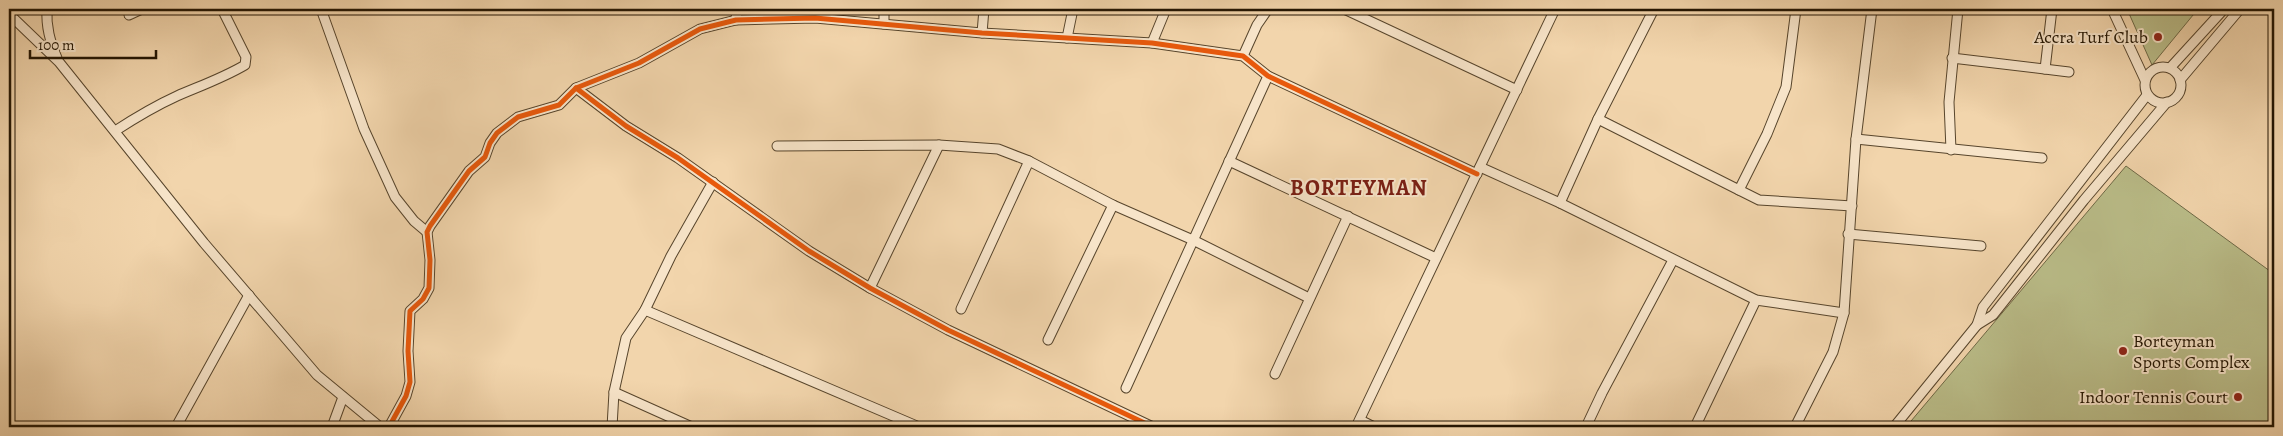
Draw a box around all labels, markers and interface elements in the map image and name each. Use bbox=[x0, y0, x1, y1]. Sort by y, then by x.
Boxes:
place label: Accra Turf Club bbox=[2033, 25, 2148, 49]
scale bar bbox=[30, 28, 156, 60]
marker: Accra Turf Club bbox=[2152, 31, 2164, 43]
text: 100 m bbox=[38, 35, 75, 55]
district label: BORTEYMAN bbox=[1290, 173, 1428, 203]
place label: Borteyman Sports Complex bbox=[2133, 329, 2250, 374]
marker: Borteyman Sports Complex bbox=[2117, 345, 2129, 357]
place label: Indoor Tennis Court bbox=[2079, 385, 2228, 409]
marker: Indoor Tennis Court bbox=[2232, 391, 2244, 403]

